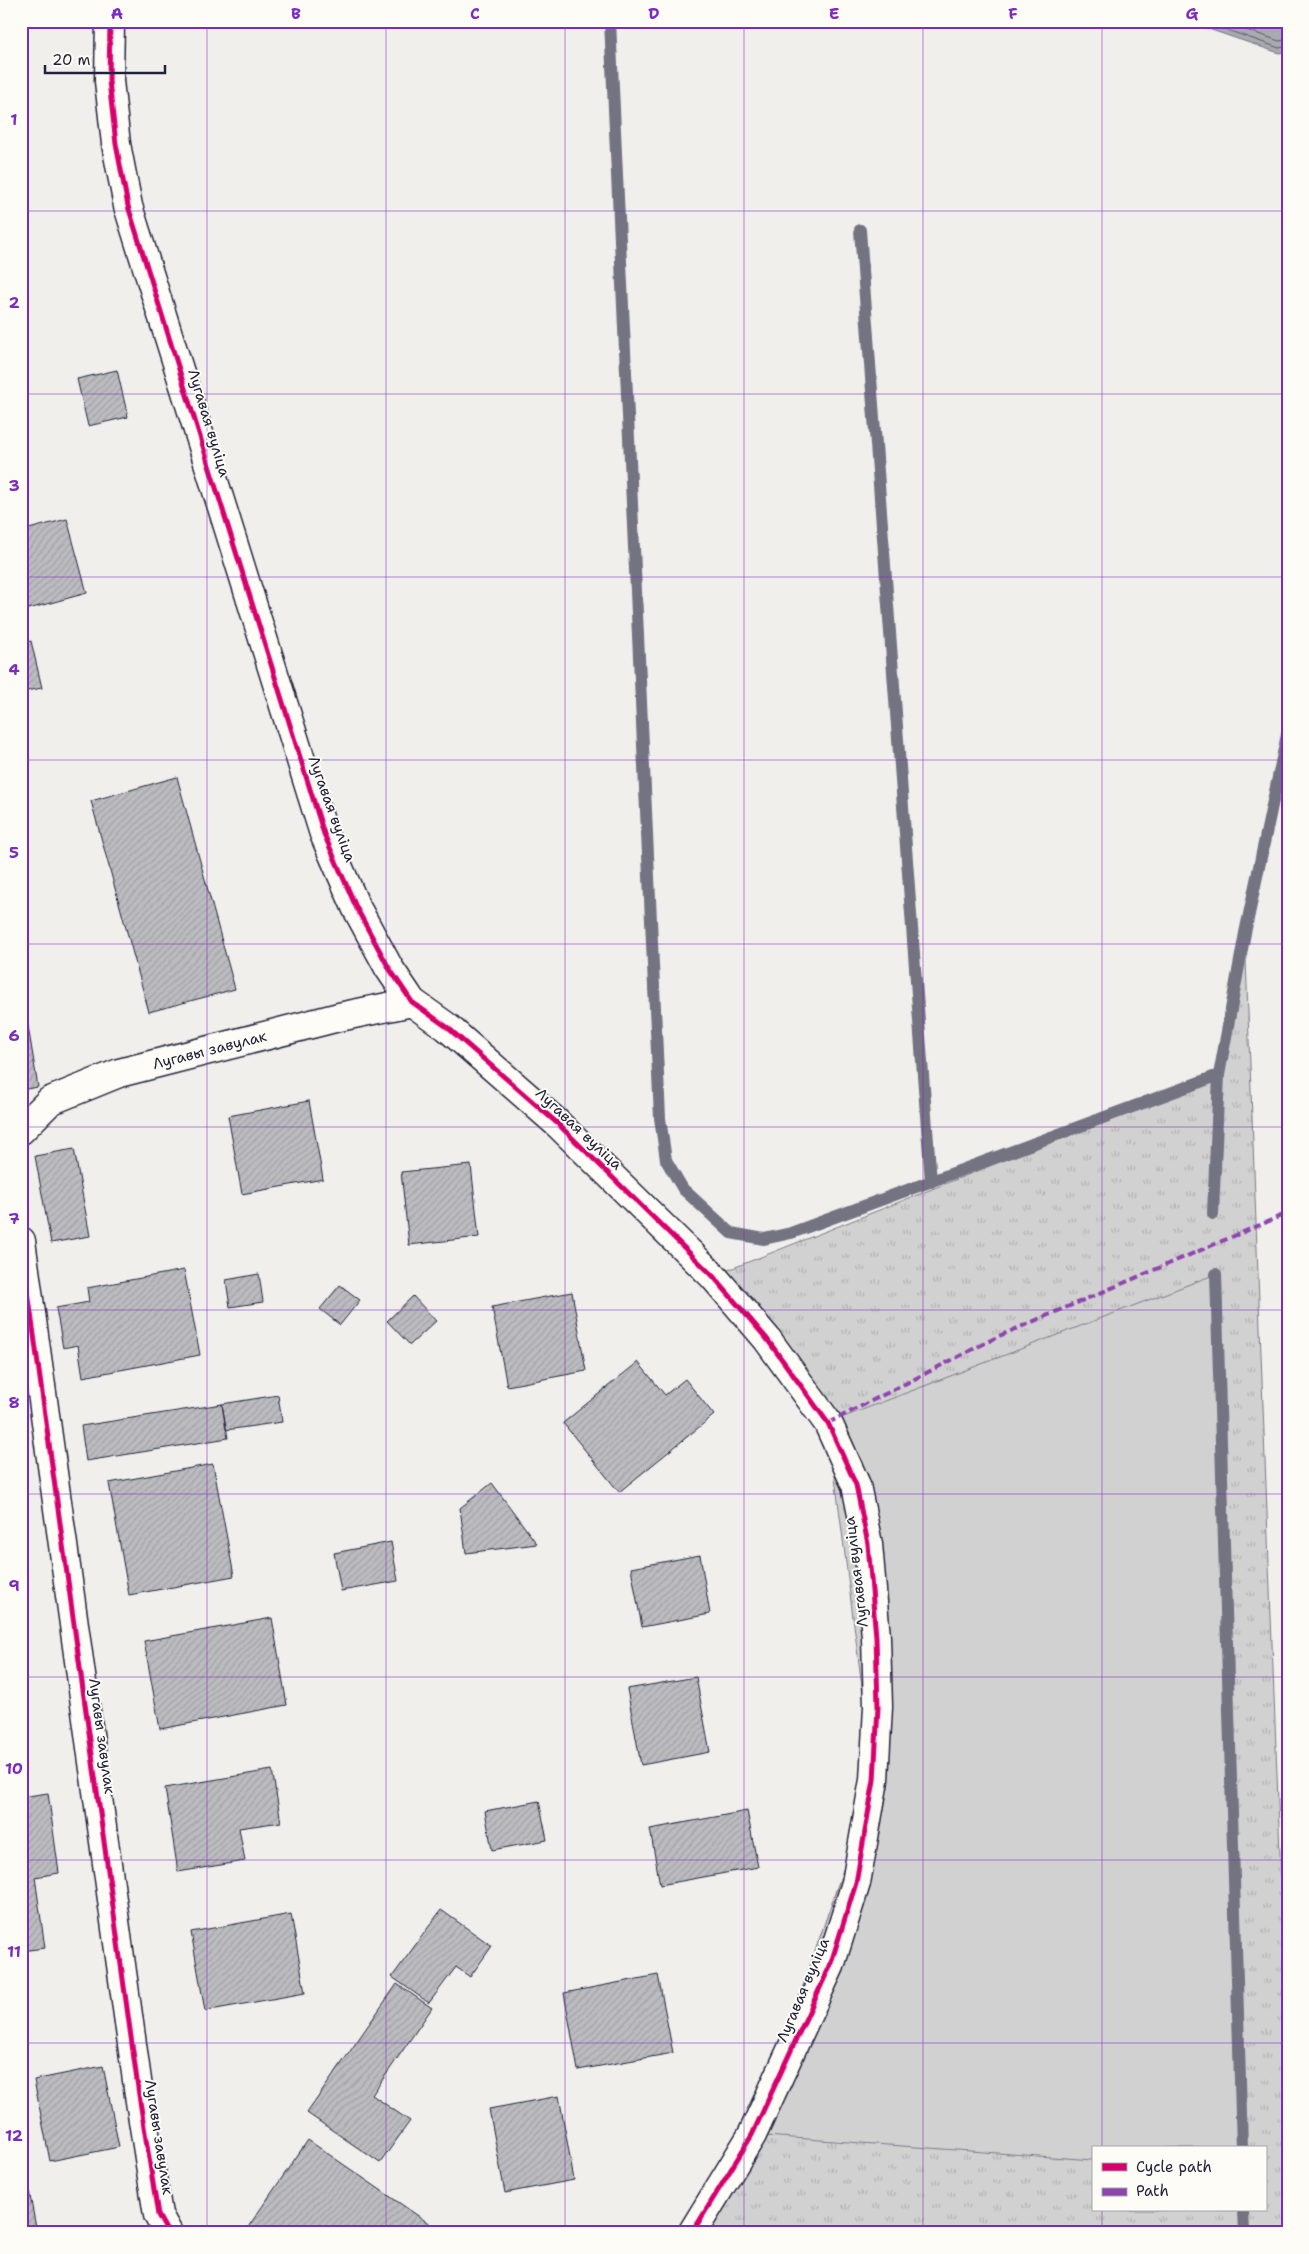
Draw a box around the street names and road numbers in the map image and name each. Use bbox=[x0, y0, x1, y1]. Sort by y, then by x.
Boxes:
street label: Лугавая вуліца bbox=[183, 367, 235, 480]
street label: Лугавая вуліца bbox=[304, 753, 361, 865]
street label: Лугавы завулак bbox=[151, 1026, 269, 1074]
street label: Лугавая вуліца bbox=[531, 1084, 627, 1175]
street label: Лугавая вуліца bbox=[839, 1515, 873, 1629]
street label: Лугавы завулак bbox=[84, 1677, 120, 1795]
street label: Лугавая вуліца bbox=[772, 1934, 834, 2045]
street label: Лугавы завулак bbox=[140, 2078, 178, 2196]

